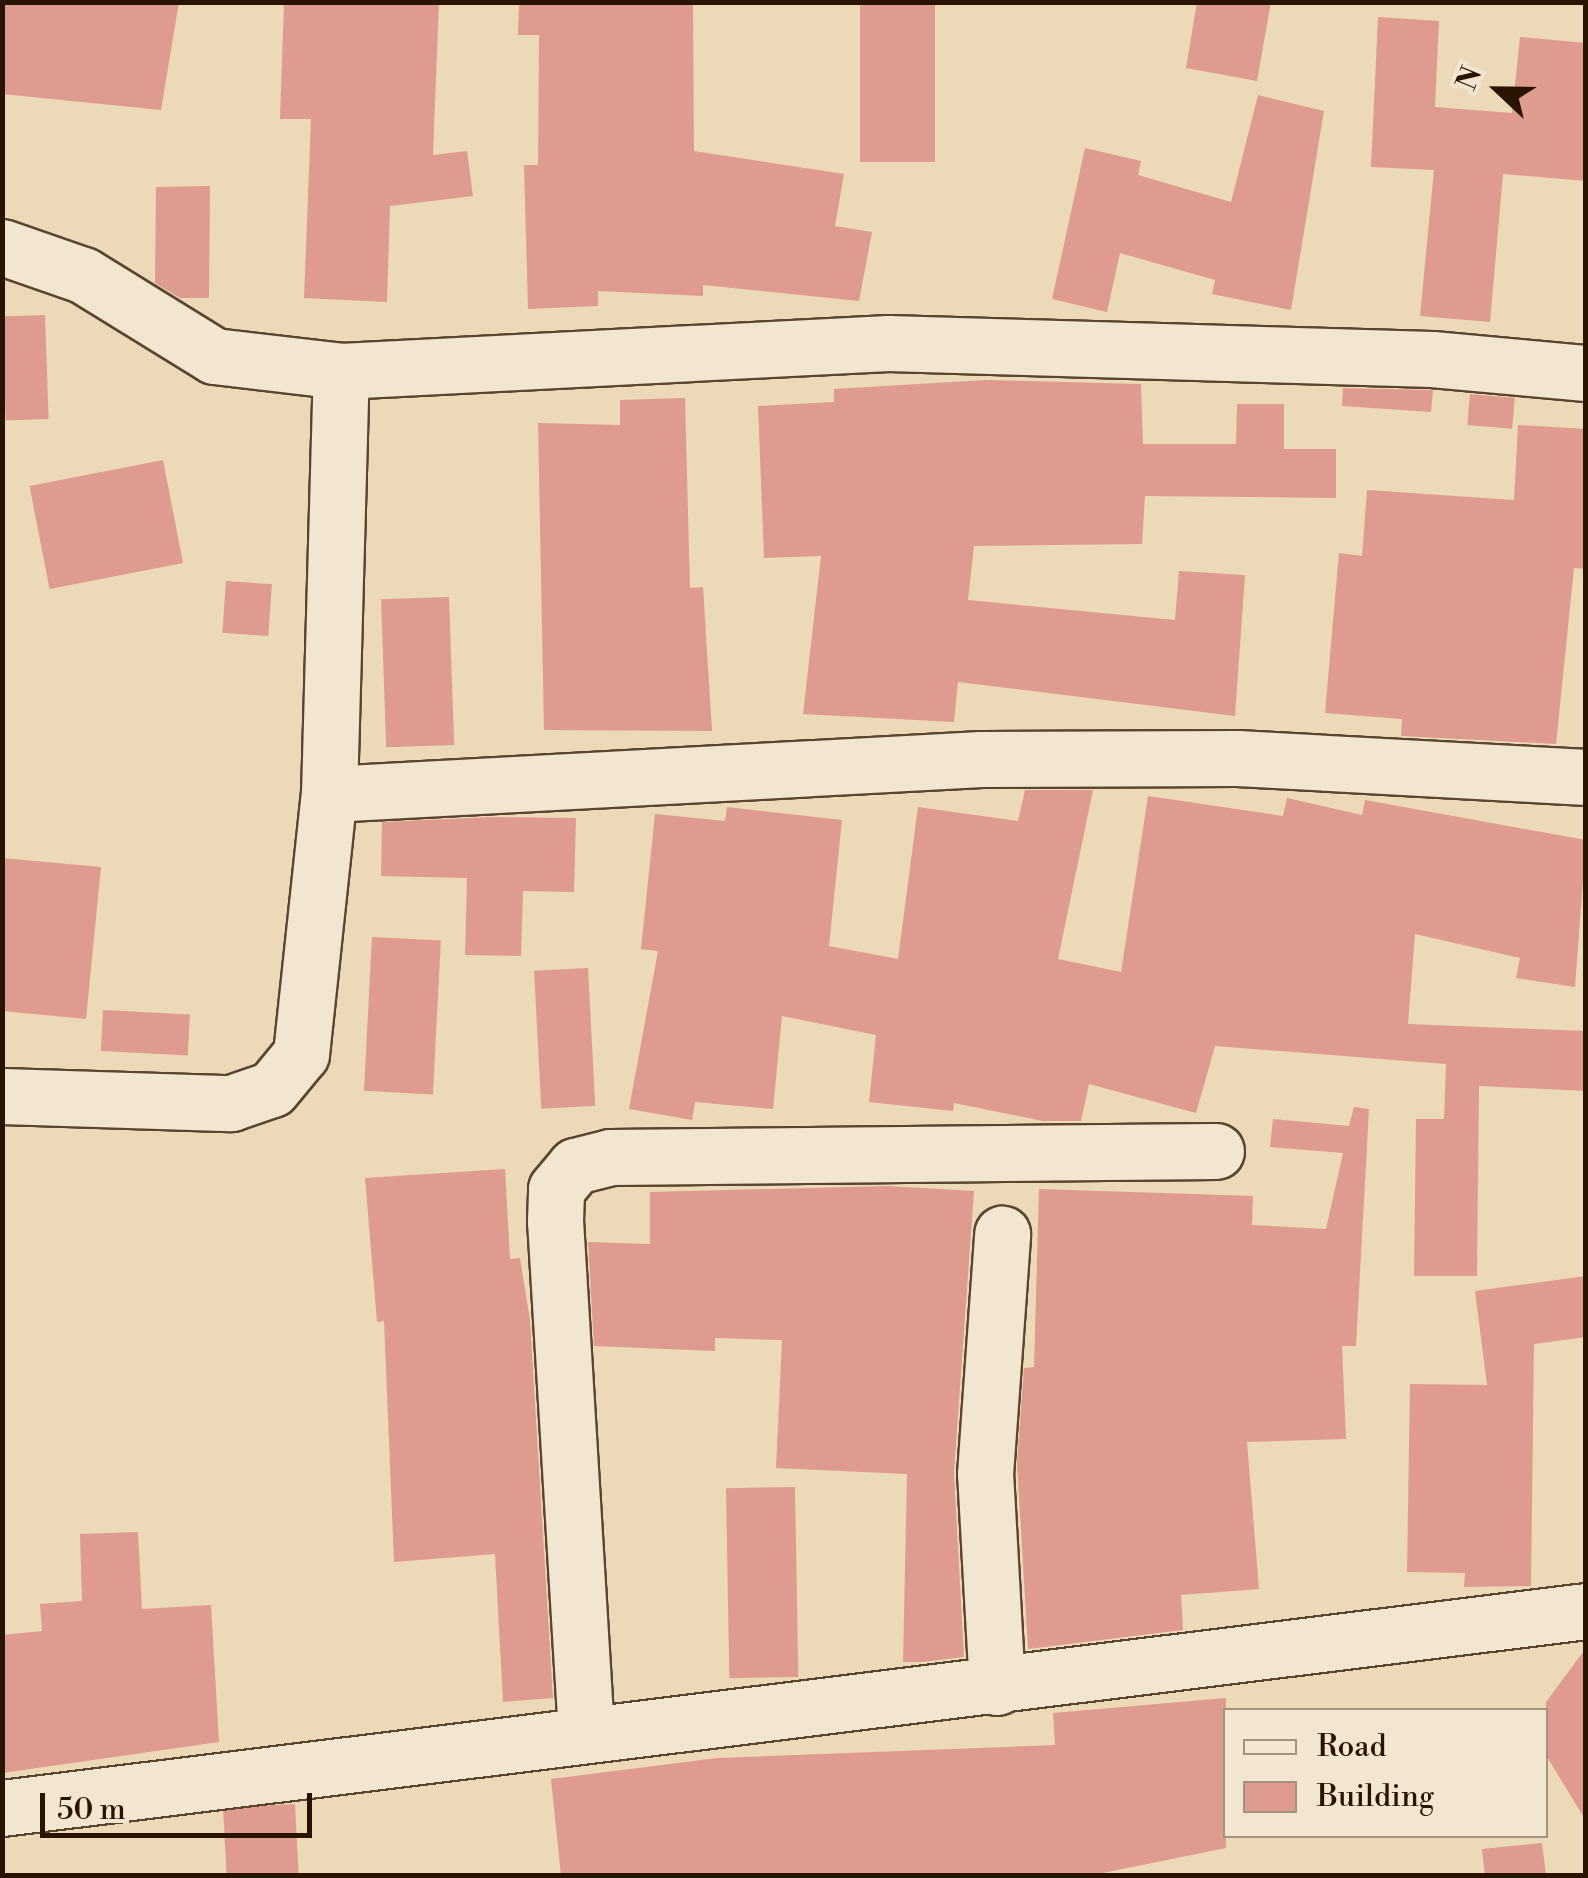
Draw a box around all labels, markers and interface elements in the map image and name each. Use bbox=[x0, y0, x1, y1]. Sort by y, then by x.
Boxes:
north arrow bbox=[1448, 40, 1548, 140]
text: N bbox=[1449, 62, 1490, 95]
legend bbox=[1223, 1708, 1548, 1838]
text: Road bbox=[1317, 1728, 1387, 1766]
scale bar bbox=[45, 1773, 318, 1835]
text: Building bbox=[1317, 1778, 1434, 1816]
text: 50 m bbox=[57, 1791, 126, 1829]

